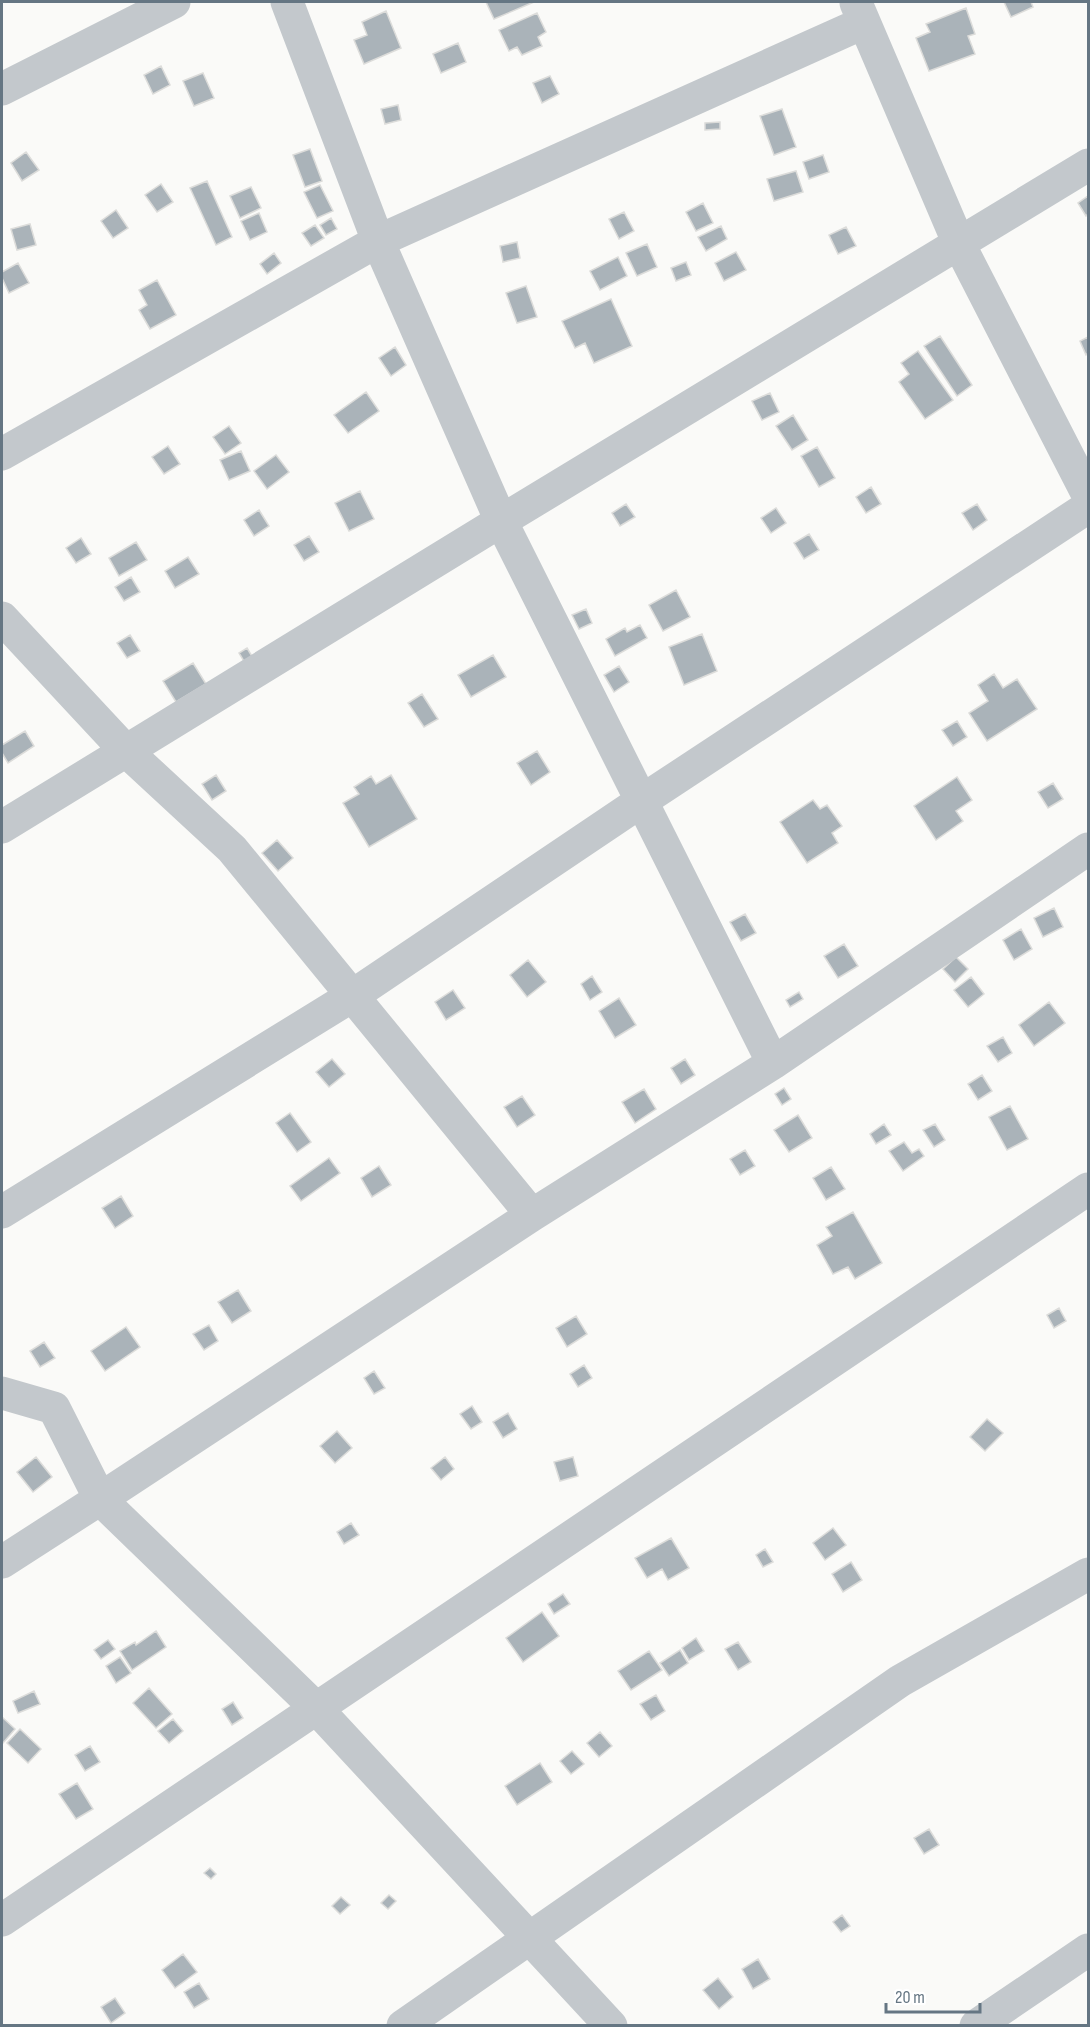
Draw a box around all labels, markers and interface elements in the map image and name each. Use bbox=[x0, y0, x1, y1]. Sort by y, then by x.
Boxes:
scale bar bbox=[886, 1976, 980, 2014]
text: 20 m bbox=[895, 1987, 925, 2008]

